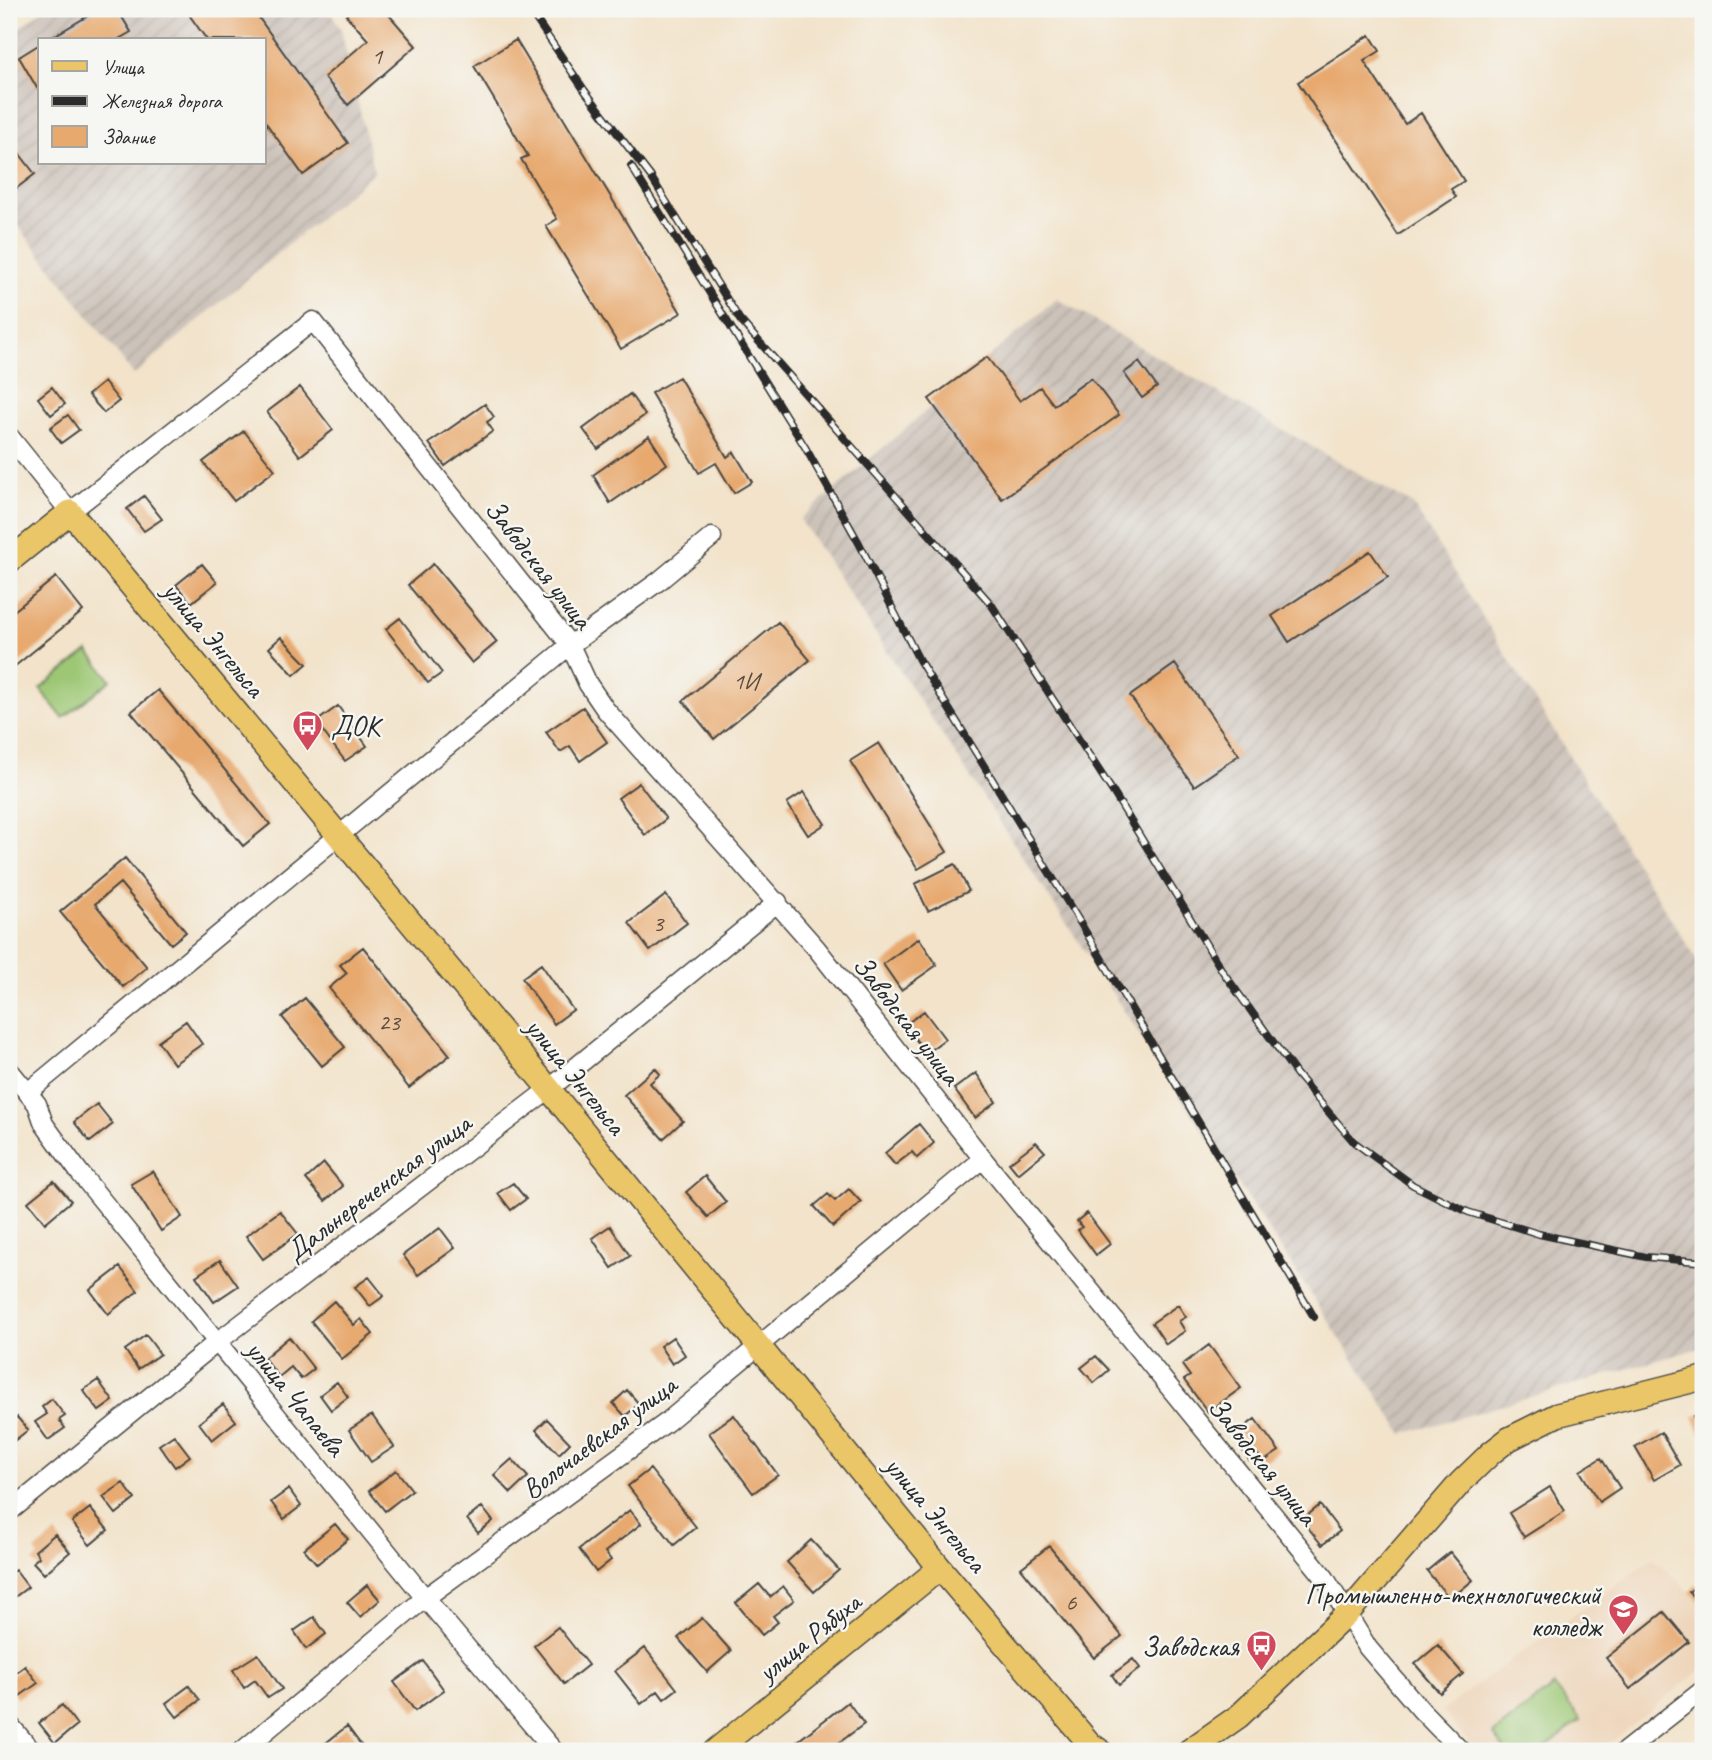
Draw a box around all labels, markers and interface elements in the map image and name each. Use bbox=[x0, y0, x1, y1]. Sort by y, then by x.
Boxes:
legend bbox=[38, 38, 266, 164]
house number: 1 bbox=[372, 41, 384, 71]
text: Улица bbox=[102, 54, 145, 80]
text: Железная дорога bbox=[102, 88, 223, 114]
text: Здание bbox=[102, 124, 156, 150]
street label: Заводская улица bbox=[477, 492, 602, 637]
street label: улица Энгельса bbox=[154, 572, 274, 706]
house number: 1И bbox=[733, 666, 763, 696]
bus stop icon: ДОК bbox=[291, 708, 325, 752]
place label: ДОК bbox=[331, 708, 384, 743]
house number: 3 bbox=[653, 908, 666, 938]
street label: Заводская улица bbox=[845, 948, 970, 1093]
house number: 23 bbox=[378, 1007, 402, 1037]
street label: улица Энгельса bbox=[517, 1009, 635, 1143]
street label: Дальнереченская улица bbox=[278, 1104, 480, 1268]
street label: улица Чапаева bbox=[237, 1331, 354, 1464]
street label: Волочаевская улица bbox=[515, 1366, 685, 1507]
street label: Заводская улица bbox=[1201, 1390, 1327, 1534]
street label: улица Энгельса bbox=[876, 1447, 996, 1581]
place label: Промышленно-технологический колледж bbox=[1305, 1577, 1604, 1644]
street label: улица Рябуха bbox=[749, 1583, 870, 1690]
house number: 6 bbox=[1066, 1587, 1078, 1617]
school or university icon: Промышленно-технологический колледж bbox=[1607, 1593, 1641, 1637]
place label: Заводская bbox=[1142, 1629, 1240, 1664]
bus stop icon: Заводская bbox=[1245, 1629, 1279, 1673]

